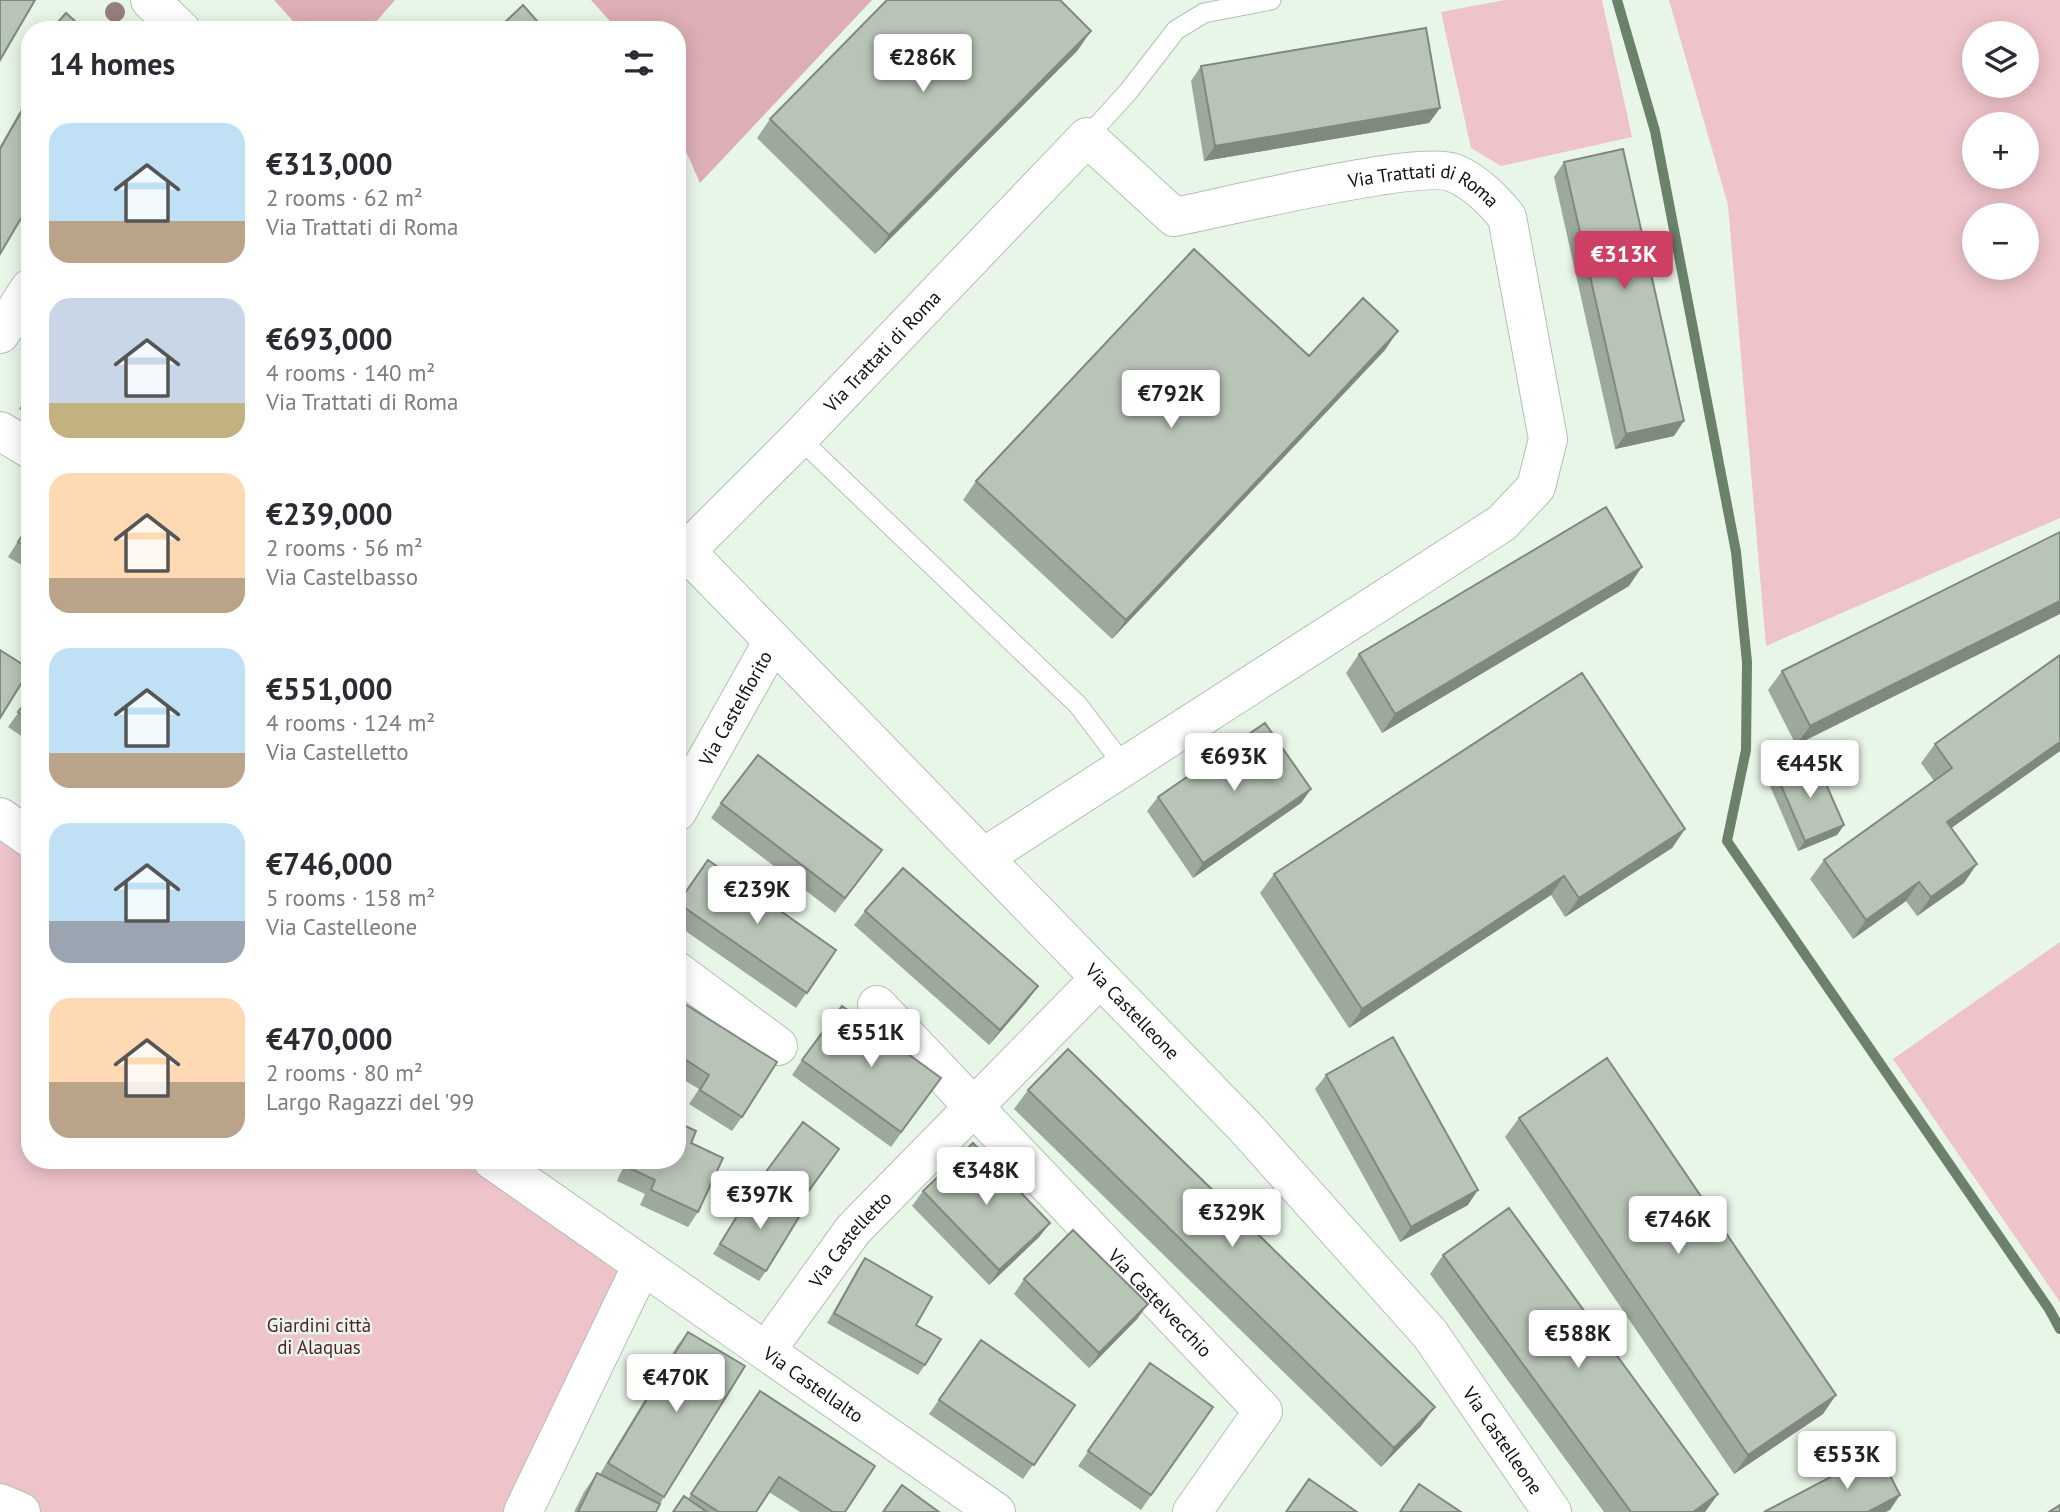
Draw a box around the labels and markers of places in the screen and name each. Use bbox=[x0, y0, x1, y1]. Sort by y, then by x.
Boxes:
pin: €286K bbox=[874, 34, 972, 94]
pin: €313K bbox=[1575, 232, 1673, 291]
pin: €792K bbox=[1122, 370, 1220, 430]
pin: €693K bbox=[1185, 734, 1283, 793]
pin: €445K bbox=[1761, 740, 1859, 800]
pin: €239K bbox=[708, 866, 806, 926]
pin: €551K bbox=[822, 1010, 920, 1069]
pin: €348K bbox=[937, 1148, 1035, 1207]
pin: €397K bbox=[711, 1172, 809, 1231]
pin: €329K bbox=[1183, 1190, 1281, 1249]
pin: €746K bbox=[1629, 1196, 1727, 1256]
pin: €588K bbox=[1529, 1310, 1627, 1370]
pin: €470K bbox=[627, 1354, 725, 1414]
pin: €553K bbox=[1798, 1432, 1896, 1491]

